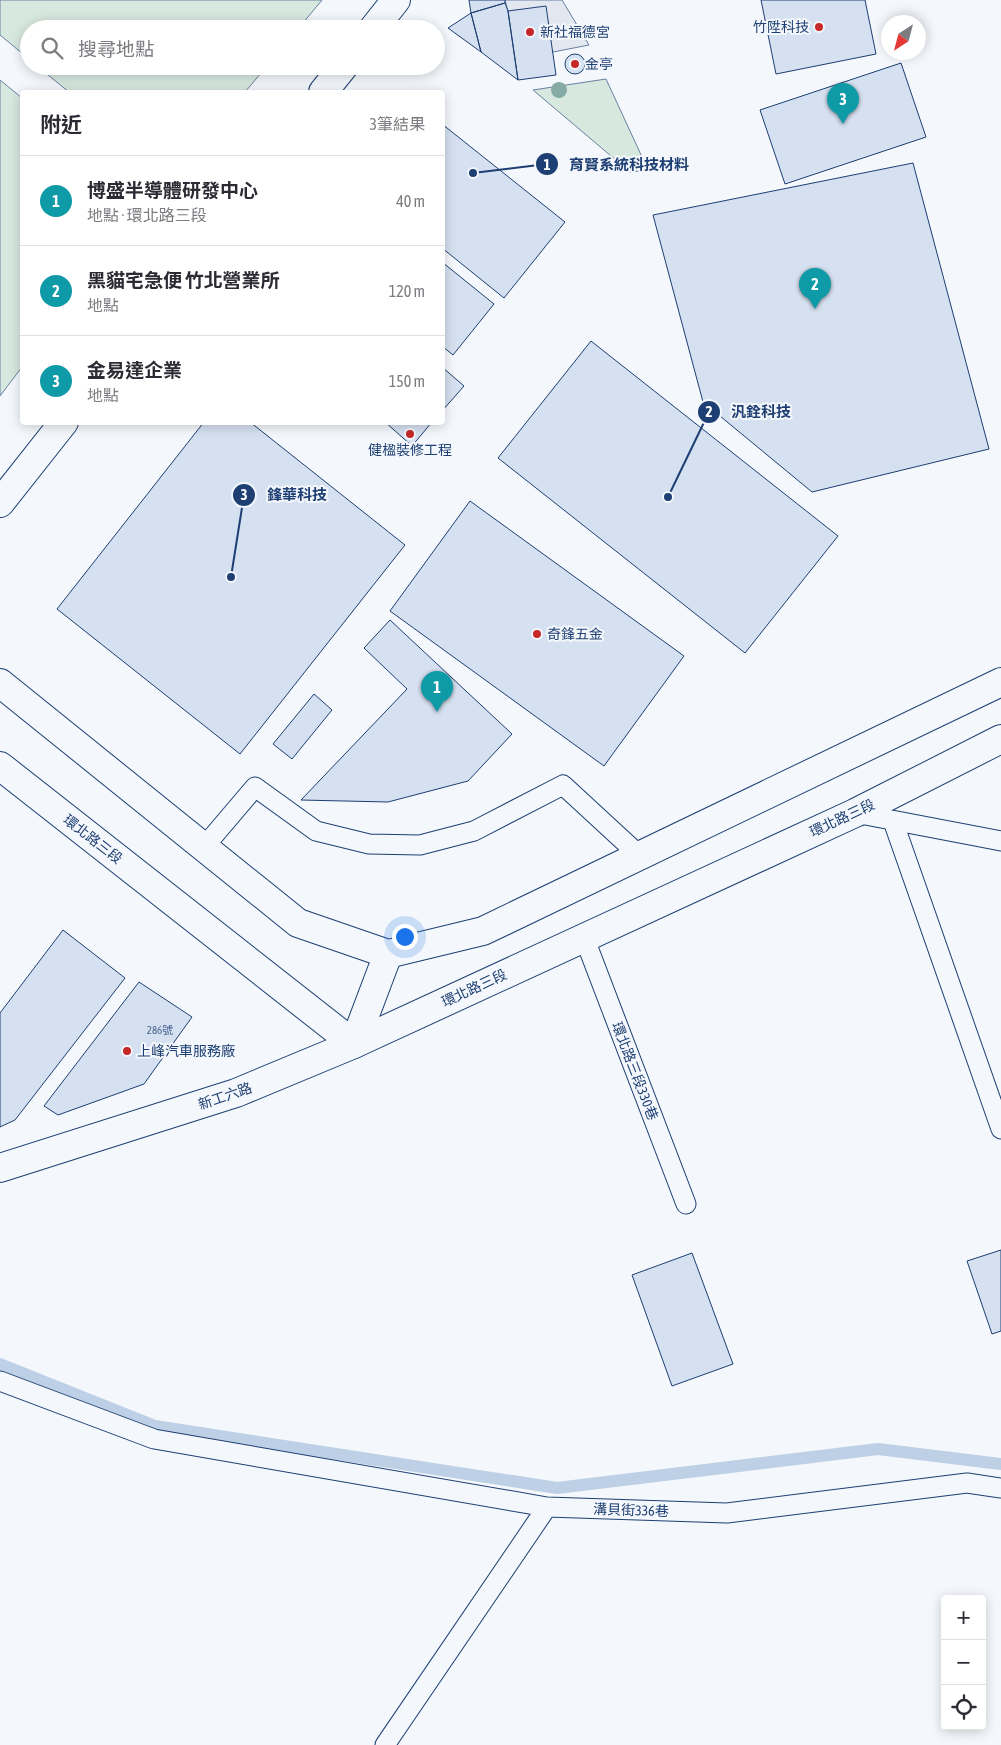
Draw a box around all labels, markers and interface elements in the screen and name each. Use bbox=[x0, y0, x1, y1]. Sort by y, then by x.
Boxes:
north arrow bbox=[881, 15, 926, 60]
place label: 竹陞科技 bbox=[753, 19, 809, 35]
search box bbox=[20, 20, 445, 75]
marker: 竹陞科技 bbox=[813, 21, 825, 33]
place label: 新社福德宮 bbox=[540, 24, 610, 40]
marker: 新社福德宮 bbox=[524, 26, 536, 38]
icon: search bbox=[38, 34, 66, 62]
text: 搜尋地點 bbox=[78, 38, 154, 60]
place label: 金亭 bbox=[585, 56, 613, 72]
marker: 金亭 bbox=[569, 58, 581, 70]
pin: 3 bbox=[827, 83, 859, 124]
text: 附近 bbox=[40, 112, 82, 136]
text: 3筆結果 bbox=[369, 115, 425, 133]
callout: 育賢系統科技材料 bbox=[534, 149, 699, 179]
text: 1 bbox=[543, 156, 551, 173]
text: 育賢系統科技材料 bbox=[569, 156, 689, 173]
text: 博盛半導體研發中心 bbox=[87, 179, 258, 201]
text: 1 bbox=[52, 192, 60, 210]
text: 40 m bbox=[396, 192, 425, 210]
text: 地點 · 環北路三段 bbox=[87, 206, 207, 224]
pin: 2 bbox=[799, 268, 831, 309]
text: 黑貓宅急便 竹北營業所 bbox=[87, 269, 280, 291]
text: 2 bbox=[52, 282, 60, 300]
text: 120 m bbox=[389, 282, 425, 300]
text: 地點 bbox=[87, 296, 119, 314]
text: 金易達企業 bbox=[87, 359, 182, 381]
text: 3 bbox=[52, 372, 60, 390]
text: 150 m bbox=[389, 372, 425, 390]
text: 地點 bbox=[87, 386, 119, 404]
callout: 汎銓科技 bbox=[696, 397, 801, 427]
text: 2 bbox=[705, 403, 713, 420]
text: 汎銓科技 bbox=[731, 403, 791, 420]
marker: 健楹裝修工程 bbox=[404, 428, 416, 440]
place label: 健楹裝修工程 bbox=[368, 442, 452, 458]
callout: 鋒華科技 bbox=[232, 480, 337, 510]
text: 3 bbox=[240, 486, 248, 503]
text: 鋒華科技 bbox=[267, 486, 327, 503]
place label: 奇鋒五金 bbox=[547, 626, 603, 642]
marker: 奇鋒五金 bbox=[531, 628, 543, 640]
pin: 1 bbox=[421, 671, 453, 712]
street label: 環北路三段 bbox=[807, 796, 877, 840]
street label: 環北路三段 bbox=[60, 811, 126, 867]
your location bbox=[392, 924, 418, 950]
street label: 環北路三段 bbox=[439, 966, 509, 1010]
street label: 環北路三段330巷 bbox=[609, 1020, 661, 1122]
house number: 286號 bbox=[147, 1024, 173, 1036]
place label: 上峰汽車服務廠 bbox=[137, 1043, 235, 1059]
marker: 上峰汽車服務廠 bbox=[121, 1045, 133, 1057]
street label: 新工六路 bbox=[196, 1079, 254, 1113]
street label: 溝貝街336巷 bbox=[593, 1501, 669, 1519]
map controls bbox=[941, 1595, 986, 1730]
button: + bbox=[941, 1595, 986, 1640]
button: − bbox=[941, 1640, 986, 1685]
button: locate bbox=[941, 1685, 986, 1730]

